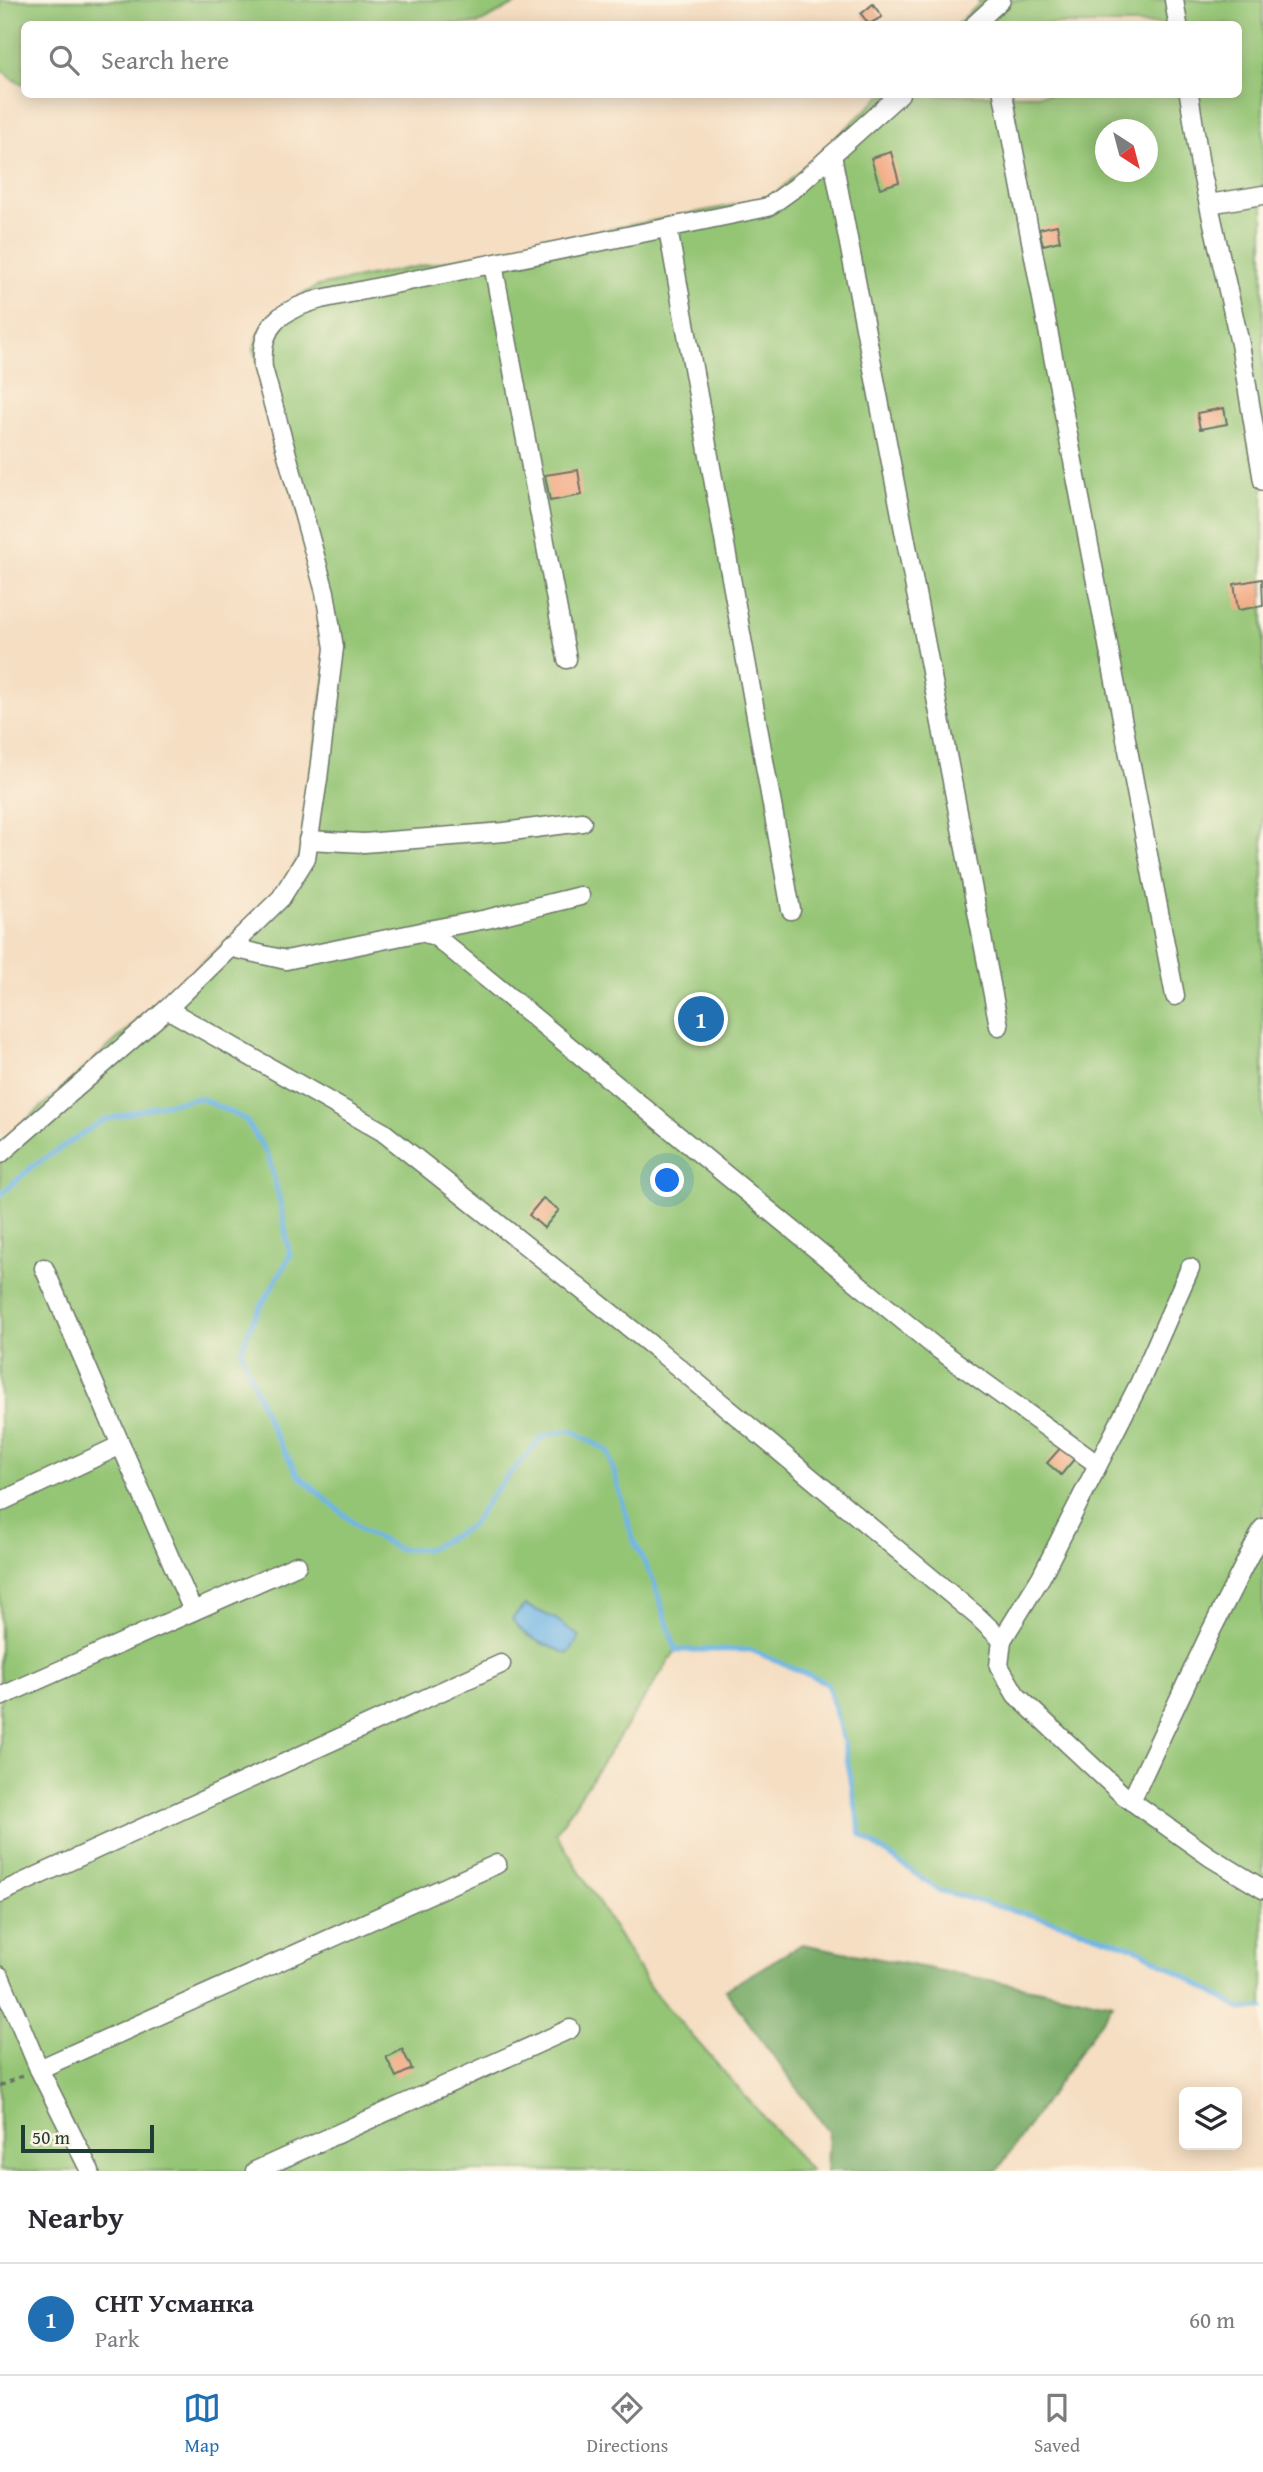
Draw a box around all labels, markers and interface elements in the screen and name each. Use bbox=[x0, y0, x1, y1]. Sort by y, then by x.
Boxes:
search box bbox=[21, 21, 1242, 98]
text: Search here bbox=[101, 40, 229, 79]
icon: search bbox=[45, 41, 83, 79]
north arrow bbox=[1095, 119, 1158, 182]
pin: 1 bbox=[678, 993, 724, 1045]
your location bbox=[650, 1163, 684, 1197]
map controls bbox=[1179, 2087, 1242, 2150]
button: layers bbox=[1179, 2087, 1242, 2150]
scale bar bbox=[21, 2122, 154, 2154]
text: 50 m bbox=[32, 2123, 70, 2151]
text: Nearby bbox=[28, 2195, 124, 2239]
text: СНТ Усманка bbox=[95, 2283, 254, 2322]
text: 1 bbox=[45, 2303, 57, 2336]
text: 60 m bbox=[1189, 2303, 1235, 2336]
text: Park bbox=[95, 2322, 139, 2355]
tab: Map bbox=[183, 2389, 221, 2459]
tab: Directions bbox=[587, 2389, 668, 2459]
tab: Saved bbox=[1034, 2389, 1080, 2459]

